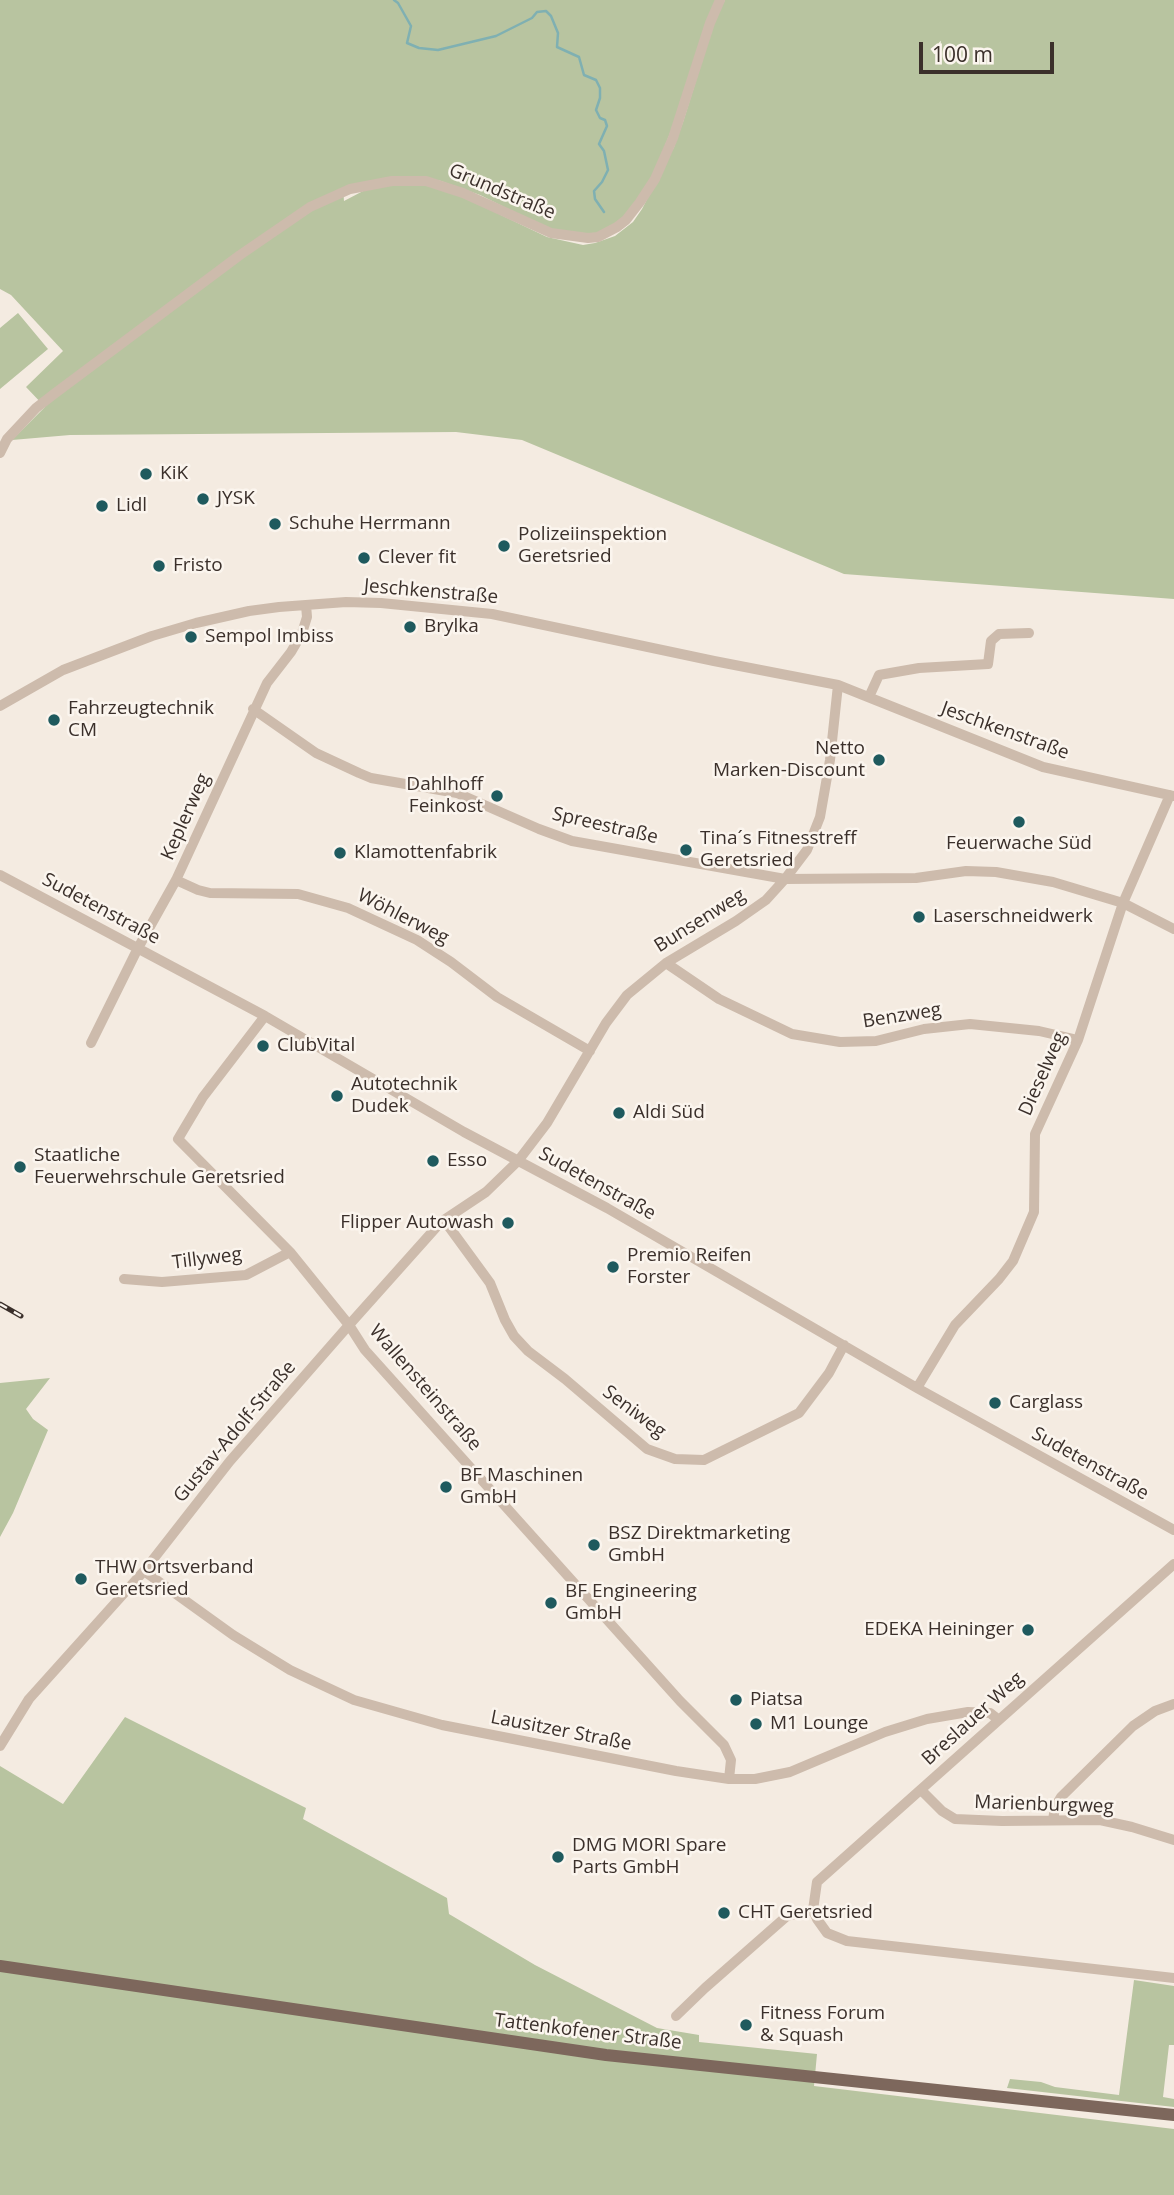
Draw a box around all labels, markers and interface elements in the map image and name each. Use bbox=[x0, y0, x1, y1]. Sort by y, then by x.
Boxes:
scale bar bbox=[922, 28, 1057, 72]
text: 100 m bbox=[932, 40, 993, 68]
street label: Grundstraße bbox=[445, 159, 559, 225]
place label: KiK bbox=[160, 463, 188, 485]
marker: KiK bbox=[138, 466, 154, 482]
place label: JYSK bbox=[217, 488, 255, 510]
marker: JYSK bbox=[195, 491, 211, 507]
place label: Lidl bbox=[116, 495, 147, 517]
marker: Lidl bbox=[94, 498, 110, 514]
place label: Schuhe Herrmann bbox=[289, 513, 451, 535]
marker: Schuhe Herrmann bbox=[267, 516, 283, 532]
place label: Polizeiinspektion Geretsried bbox=[518, 524, 667, 568]
marker: Polizeiinspektion Geretsried bbox=[496, 538, 512, 554]
place label: Clever fit bbox=[378, 547, 456, 569]
marker: Clever fit bbox=[356, 550, 372, 566]
place label: Fristo bbox=[173, 555, 223, 577]
marker: Fristo bbox=[151, 558, 167, 574]
street label: Jeschkenstraße bbox=[363, 575, 499, 609]
place label: Brylka bbox=[424, 616, 479, 638]
marker: Brylka bbox=[402, 619, 418, 635]
place label: Sempol Imbiss bbox=[205, 626, 334, 648]
marker: Sempol Imbiss bbox=[183, 629, 199, 645]
street label: Jeschkenstraße bbox=[938, 697, 1072, 765]
place label: Fahrzeugtechnik CM bbox=[68, 698, 214, 742]
marker: Fahrzeugtechnik CM bbox=[46, 712, 62, 728]
place label: Netto Marken-Discount bbox=[713, 738, 865, 782]
marker: Netto Marken-Discount bbox=[871, 752, 887, 768]
street label: Keplerweg bbox=[157, 770, 215, 864]
place label: Dahlhoff Feinkost bbox=[406, 774, 483, 818]
marker: Dahlhoff Feinkost bbox=[489, 788, 505, 804]
street label: Spreestraße bbox=[550, 803, 660, 849]
marker: Feuerwache Süd bbox=[1011, 814, 1027, 830]
place label: Tina´s Fitnesstreff Geretsried bbox=[700, 828, 857, 872]
place label: Feuerwache Süd bbox=[946, 833, 1092, 855]
place label: Klamottenfabrik bbox=[354, 842, 497, 864]
marker: Tina´s Fitnesstreff Geretsried bbox=[678, 842, 694, 858]
marker: Klamottenfabrik bbox=[332, 845, 348, 861]
street label: Sudetenstraße bbox=[38, 868, 164, 950]
street label: Wöhlerweg bbox=[353, 884, 453, 950]
street label: Bunsenweg bbox=[650, 884, 750, 958]
place label: Laserschneidwerk bbox=[933, 906, 1093, 928]
marker: Laserschneidwerk bbox=[911, 909, 927, 925]
street label: Benzweg bbox=[861, 999, 943, 1033]
street label: Dieselweg bbox=[1014, 1028, 1072, 1120]
place label: ClubVital bbox=[277, 1035, 355, 1057]
marker: ClubVital bbox=[255, 1038, 271, 1054]
place label: Autotechnik Dudek bbox=[351, 1074, 457, 1118]
marker: Autotechnik Dudek bbox=[329, 1088, 345, 1104]
place label: Aldi Süd bbox=[633, 1102, 705, 1124]
marker: Aldi Süd bbox=[611, 1105, 627, 1121]
street label: Sudetenstraße bbox=[535, 1142, 659, 1226]
place label: Staatliche Feuerwehrschule Geretsried bbox=[34, 1145, 285, 1189]
place label: Esso bbox=[447, 1150, 487, 1172]
marker: Esso bbox=[425, 1153, 441, 1169]
marker: Staatliche Feuerwehrschule Geretsried bbox=[12, 1159, 28, 1175]
place label: Flipper Autowash bbox=[340, 1212, 494, 1234]
marker: Flipper Autowash bbox=[500, 1215, 516, 1231]
street label: Tillyweg bbox=[171, 1243, 243, 1275]
place label: Premio Reifen Forster bbox=[627, 1245, 752, 1289]
marker: Premio Reifen Forster bbox=[605, 1259, 621, 1275]
street label: Wallensteinstraße bbox=[364, 1320, 486, 1456]
street label: Gustav-Adolf-Straße bbox=[169, 1357, 301, 1507]
street label: Seniweg bbox=[598, 1381, 670, 1443]
place label: Carglass bbox=[1009, 1392, 1083, 1414]
marker: Carglass bbox=[987, 1395, 1003, 1411]
street label: Sudetenstraße bbox=[1028, 1422, 1152, 1506]
place label: BF Maschinen GmbH bbox=[460, 1465, 583, 1509]
marker: BF Maschinen GmbH bbox=[438, 1479, 454, 1495]
place label: BSZ Direktmarketing GmbH bbox=[608, 1523, 790, 1567]
marker: BSZ Direktmarketing GmbH bbox=[586, 1537, 602, 1553]
place label: THW Ortsverband Geretsried bbox=[95, 1557, 254, 1601]
marker: THW Ortsverband Geretsried bbox=[73, 1571, 89, 1587]
place label: BF Engineering GmbH bbox=[565, 1581, 697, 1625]
marker: BF Engineering GmbH bbox=[543, 1595, 559, 1611]
place label: EDEKA Heininger bbox=[864, 1619, 1014, 1641]
marker: EDEKA Heininger bbox=[1020, 1622, 1036, 1638]
street label: Breslauer Weg bbox=[918, 1667, 1028, 1771]
place label: Piatsa bbox=[750, 1689, 803, 1711]
marker: Piatsa bbox=[728, 1692, 744, 1708]
street label: Lausitzer Straße bbox=[489, 1706, 633, 1756]
place label: M1 Lounge bbox=[770, 1713, 869, 1735]
marker: M1 Lounge bbox=[748, 1716, 764, 1732]
street label: Marienburgweg bbox=[974, 1791, 1114, 1819]
place label: DMG MORI Spare Parts GmbH bbox=[572, 1835, 726, 1879]
marker: DMG MORI Spare Parts GmbH bbox=[550, 1849, 566, 1865]
place label: CHT Geretsried bbox=[738, 1902, 873, 1924]
marker: CHT Geretsried bbox=[716, 1905, 732, 1921]
place label: Fitness Forum & Squash bbox=[760, 2003, 885, 2047]
street label: Tattenkofener Straße bbox=[493, 2009, 683, 2055]
marker: Fitness Forum & Squash bbox=[738, 2017, 754, 2033]

